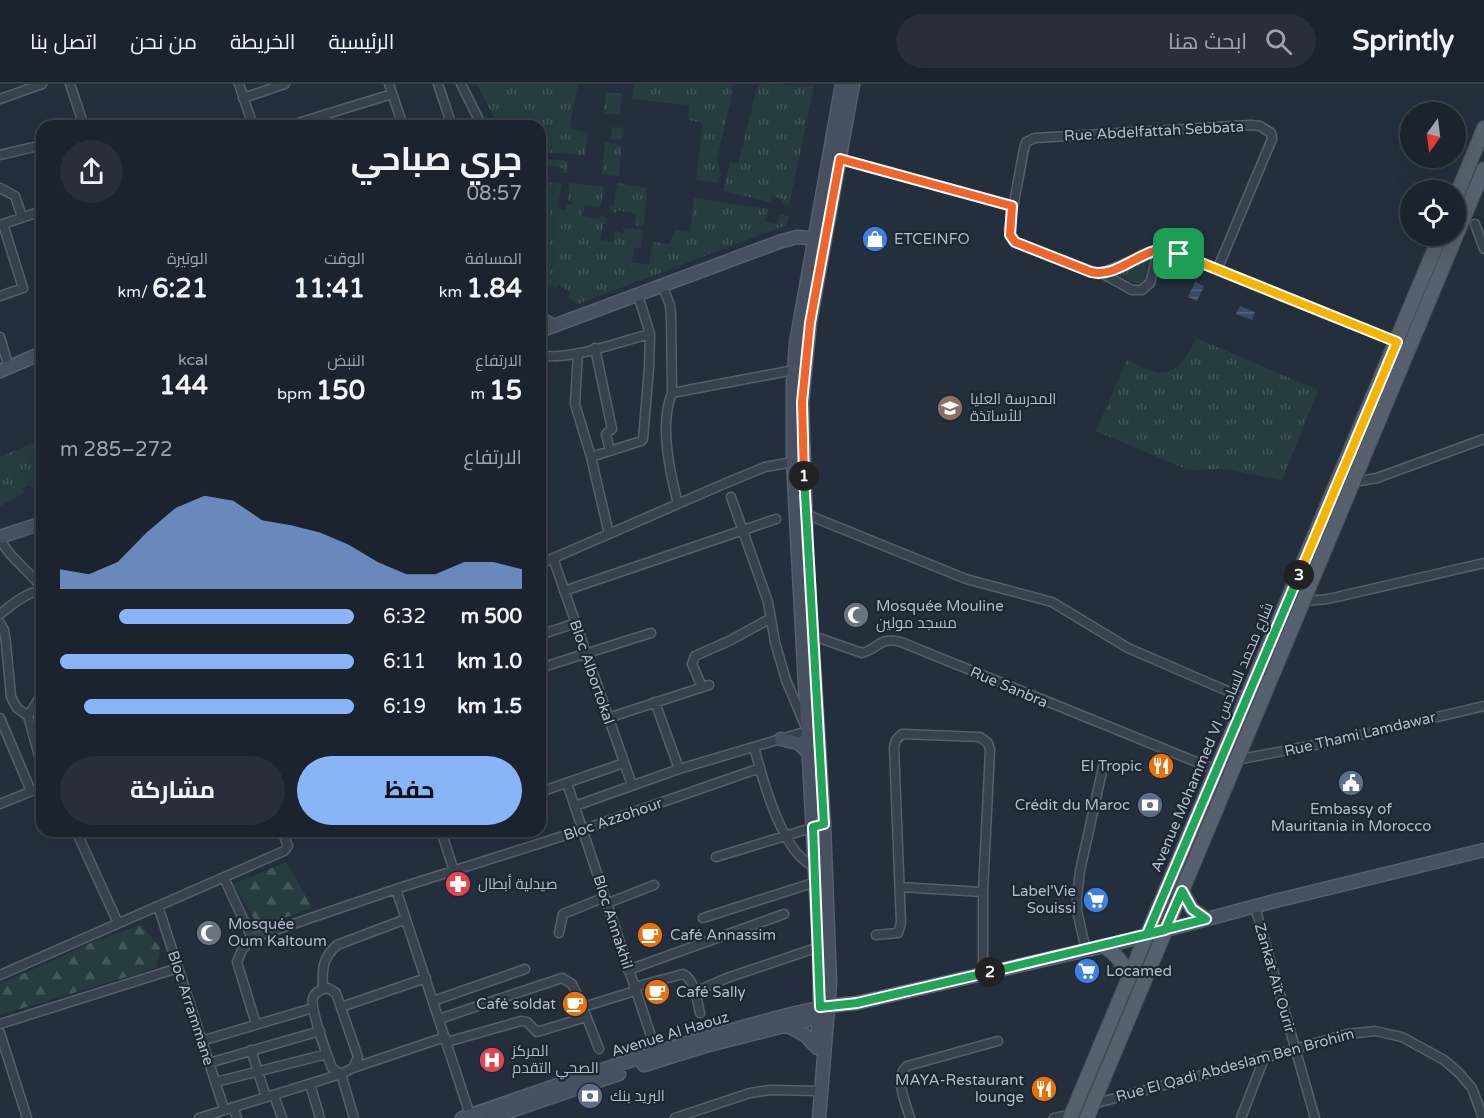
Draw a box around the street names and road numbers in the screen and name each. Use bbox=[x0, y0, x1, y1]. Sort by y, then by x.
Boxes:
street label: Rue Abdelfattah Sebbata bbox=[1064, 117, 1244, 145]
street label: Avenue Mohammed VI شارع محمد السادس bbox=[1147, 599, 1279, 875]
street label: Bloc Albortokal bbox=[566, 617, 618, 727]
street label: Rue Sanbra bbox=[967, 663, 1051, 711]
street label: Rue Thami Lamdawar bbox=[1283, 708, 1438, 760]
street label: Bloc Azzohour bbox=[561, 794, 665, 844]
street label: Bloc Annakhil bbox=[589, 873, 637, 971]
street label: Zankat Aït Ourir bbox=[1251, 921, 1299, 1035]
street label: Bloc Arrammane bbox=[164, 948, 218, 1068]
street label: Avenue Al Haouz bbox=[609, 1008, 731, 1060]
street label: Rue El Qadi Abdeslam Ben Brohim bbox=[1114, 1024, 1356, 1106]

